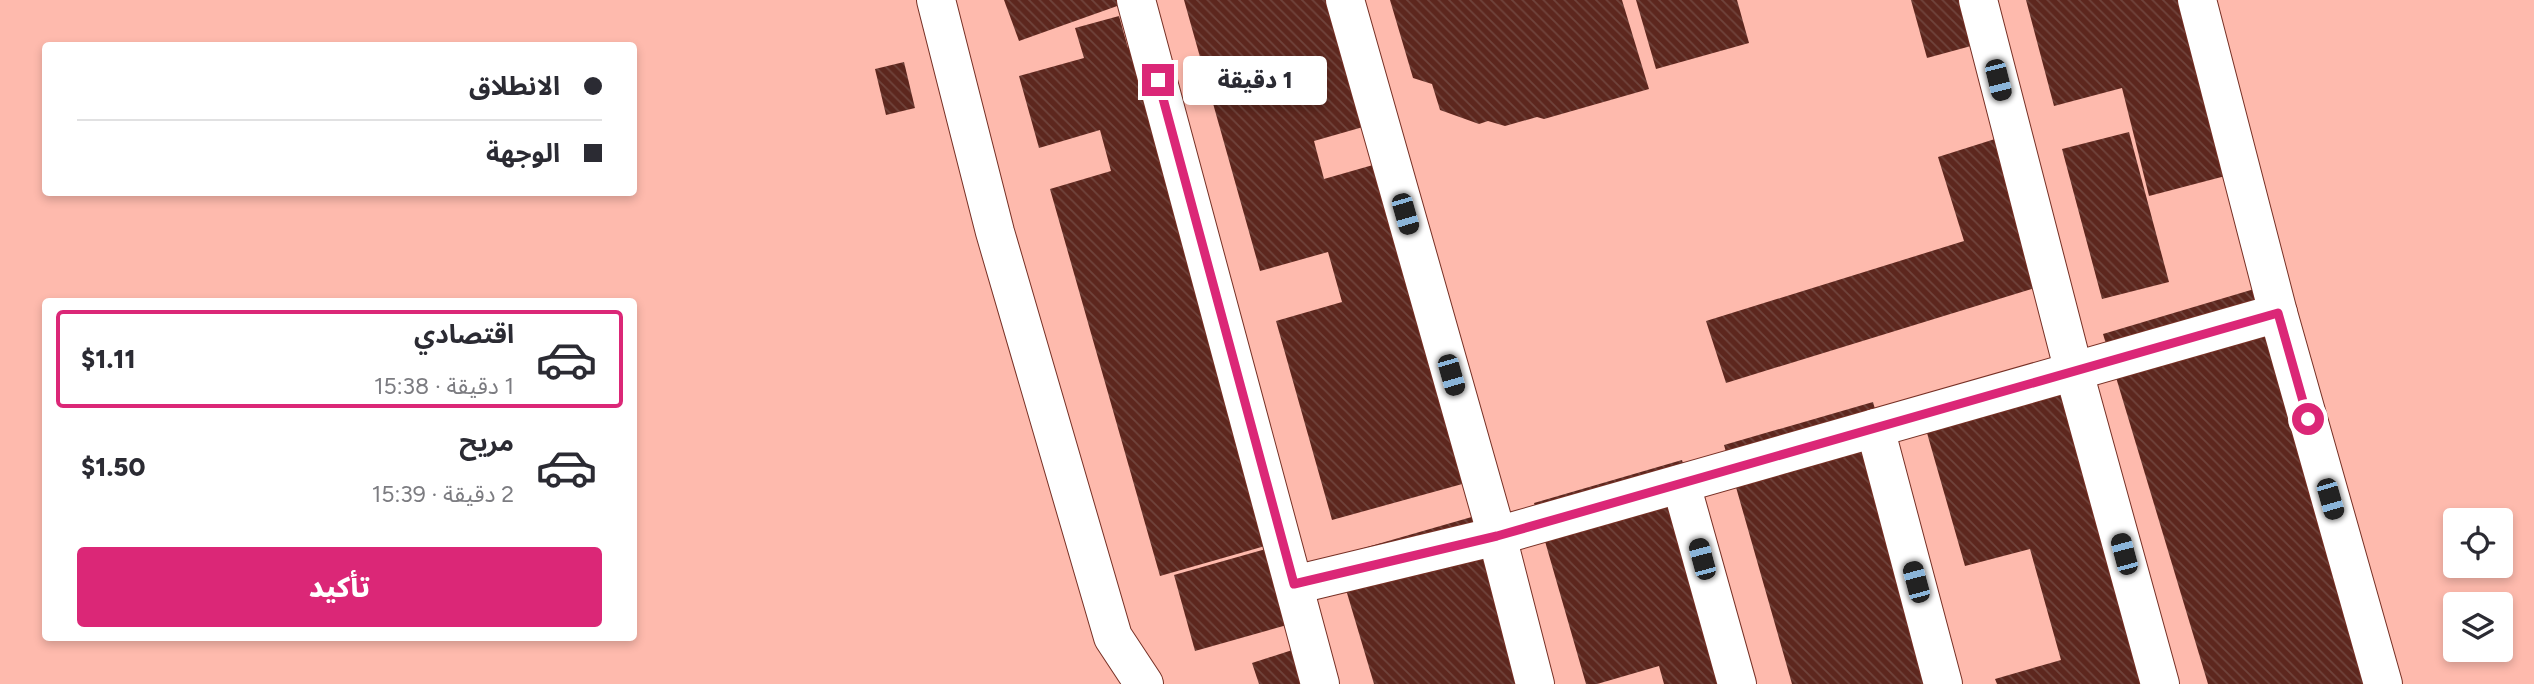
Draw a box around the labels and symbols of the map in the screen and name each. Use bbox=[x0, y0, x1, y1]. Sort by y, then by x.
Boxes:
callout: 1 دقيقة bbox=[1182, 56, 1326, 104]
car bbox=[1983, 57, 2014, 103]
route end bbox=[1142, 64, 1174, 96]
car bbox=[1390, 191, 1421, 237]
car bbox=[1436, 352, 1467, 398]
route start bbox=[2292, 403, 2324, 435]
car bbox=[2315, 476, 2346, 522]
car bbox=[2109, 531, 2140, 577]
car bbox=[1687, 536, 1718, 582]
car bbox=[1901, 559, 1932, 605]

